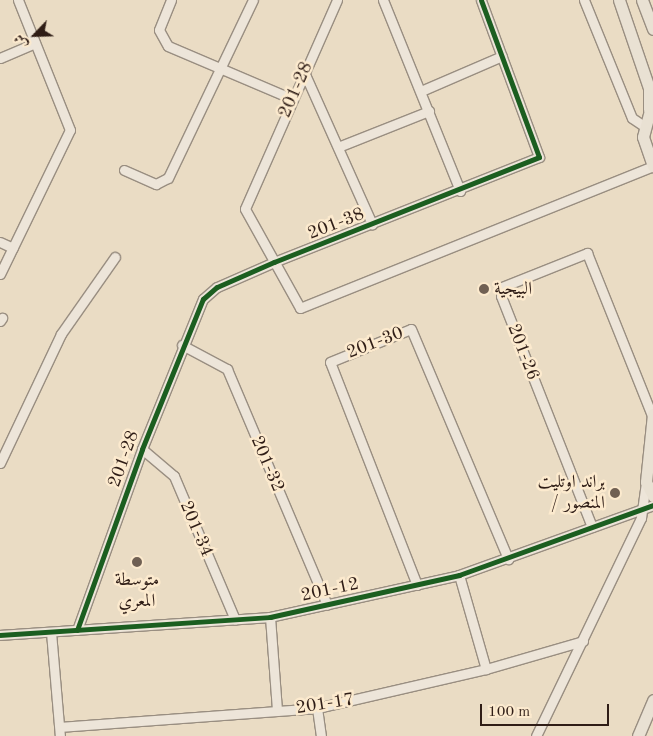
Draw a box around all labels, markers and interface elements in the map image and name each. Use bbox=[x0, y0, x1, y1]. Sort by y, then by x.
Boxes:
north arrow bbox=[10, 10, 60, 60]
text: ش bbox=[12, 32, 31, 50]
street label: 201-28 bbox=[274, 59, 318, 121]
street label: 201-38 bbox=[305, 203, 367, 245]
place label: البيجية bbox=[494, 278, 532, 300]
marker: البيجية bbox=[478, 283, 490, 295]
street label: 201-26 bbox=[502, 321, 544, 383]
street label: 201-30 bbox=[344, 322, 406, 364]
street label: 201-28 bbox=[104, 428, 144, 490]
street label: 201-32 bbox=[246, 433, 288, 495]
place label: براند اوتليت / المنصور bbox=[537, 472, 605, 514]
marker: براند اوتليت / المنصور bbox=[609, 487, 621, 499]
street label: 201-34 bbox=[175, 498, 217, 560]
marker: متوسطة المعري bbox=[131, 556, 143, 568]
place label: متوسطة المعري bbox=[115, 570, 159, 612]
street label: 201-12 bbox=[299, 573, 361, 607]
street label: 201-17 bbox=[294, 689, 356, 719]
scale bar bbox=[483, 694, 612, 726]
text: 100 m bbox=[488, 705, 530, 720]

